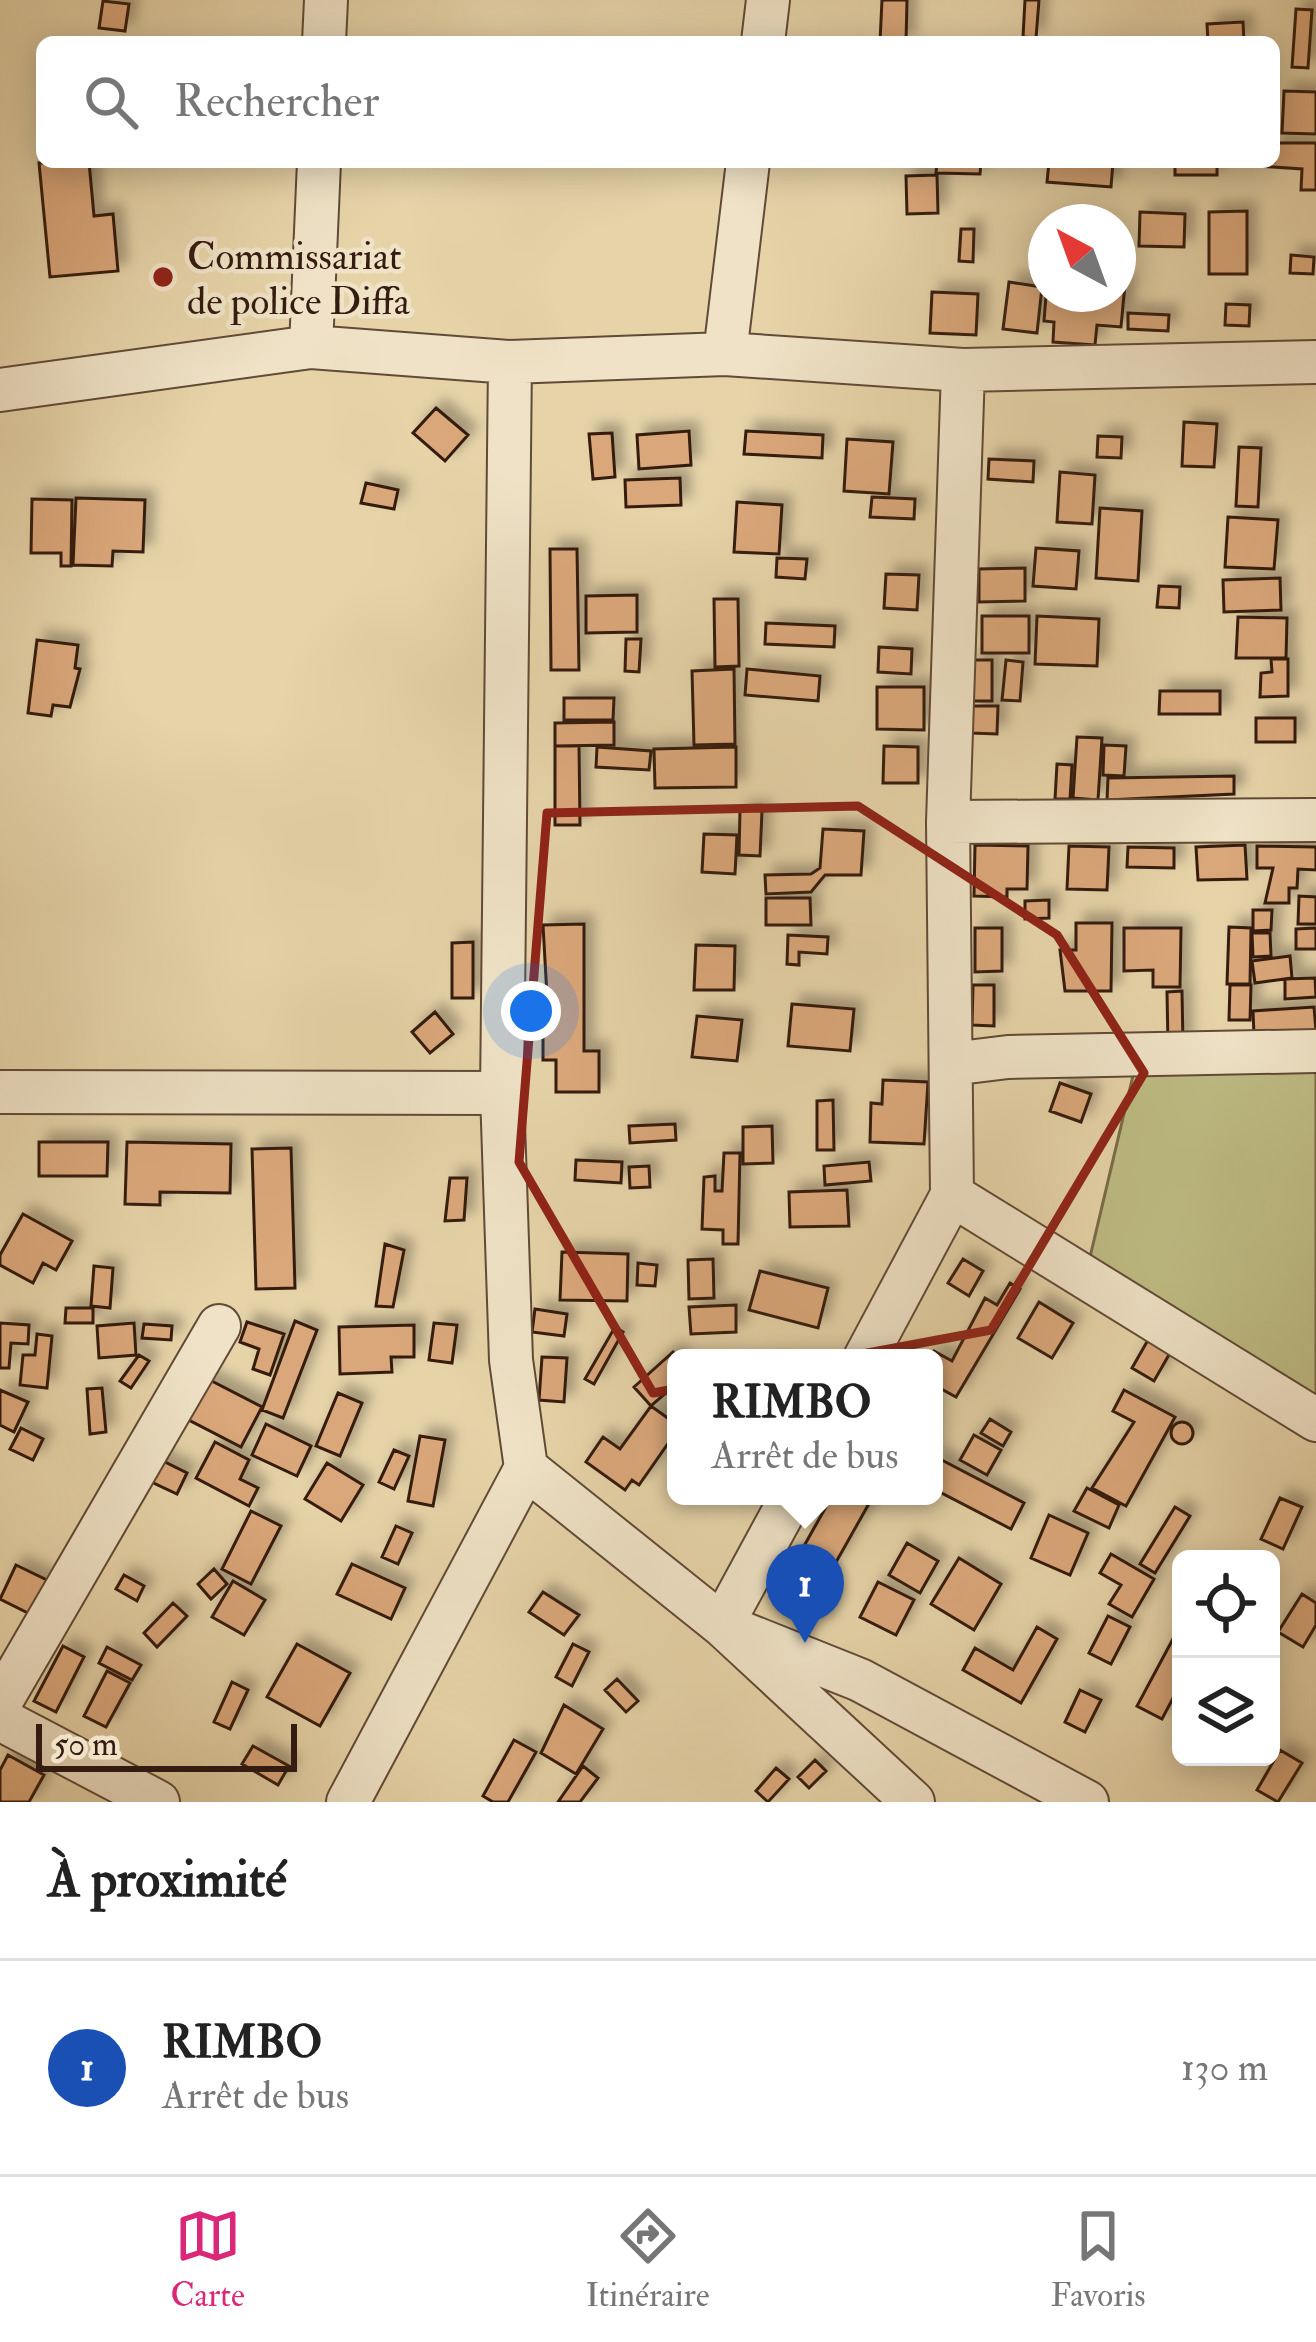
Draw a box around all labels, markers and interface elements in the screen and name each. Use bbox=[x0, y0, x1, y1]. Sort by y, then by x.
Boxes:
search box bbox=[36, 36, 1280, 168]
icon: search bbox=[78, 69, 144, 135]
text: Rechercher bbox=[174, 74, 379, 130]
north arrow bbox=[1028, 204, 1136, 312]
place label: Commissariat de police Diffa bbox=[187, 232, 411, 326]
marker: Commissariat de police Diffa bbox=[150, 264, 176, 290]
your location bbox=[501, 981, 561, 1041]
popup bbox=[667, 1349, 943, 1505]
text: RIMBO bbox=[711, 1375, 871, 1431]
text: Arrêt de bus bbox=[711, 1431, 899, 1480]
pin: 1 bbox=[766, 1544, 844, 1643]
map controls bbox=[1172, 1550, 1280, 1766]
button: locate bbox=[1172, 1550, 1280, 1658]
button: layers bbox=[1172, 1658, 1280, 1766]
scale bar bbox=[36, 1718, 297, 1771]
text: 50 m bbox=[54, 1724, 118, 1765]
text: À proximité bbox=[48, 1848, 287, 1912]
text: RIMBO bbox=[162, 2015, 322, 2071]
text: 1 bbox=[80, 2043, 94, 2092]
text: 130 m bbox=[1181, 2043, 1268, 2092]
text: Arrêt de bus bbox=[162, 2071, 349, 2120]
tab: Carte bbox=[170, 2203, 245, 2316]
tab: Itinéraire bbox=[586, 2203, 710, 2316]
tab: Favoris bbox=[1050, 2203, 1146, 2316]

